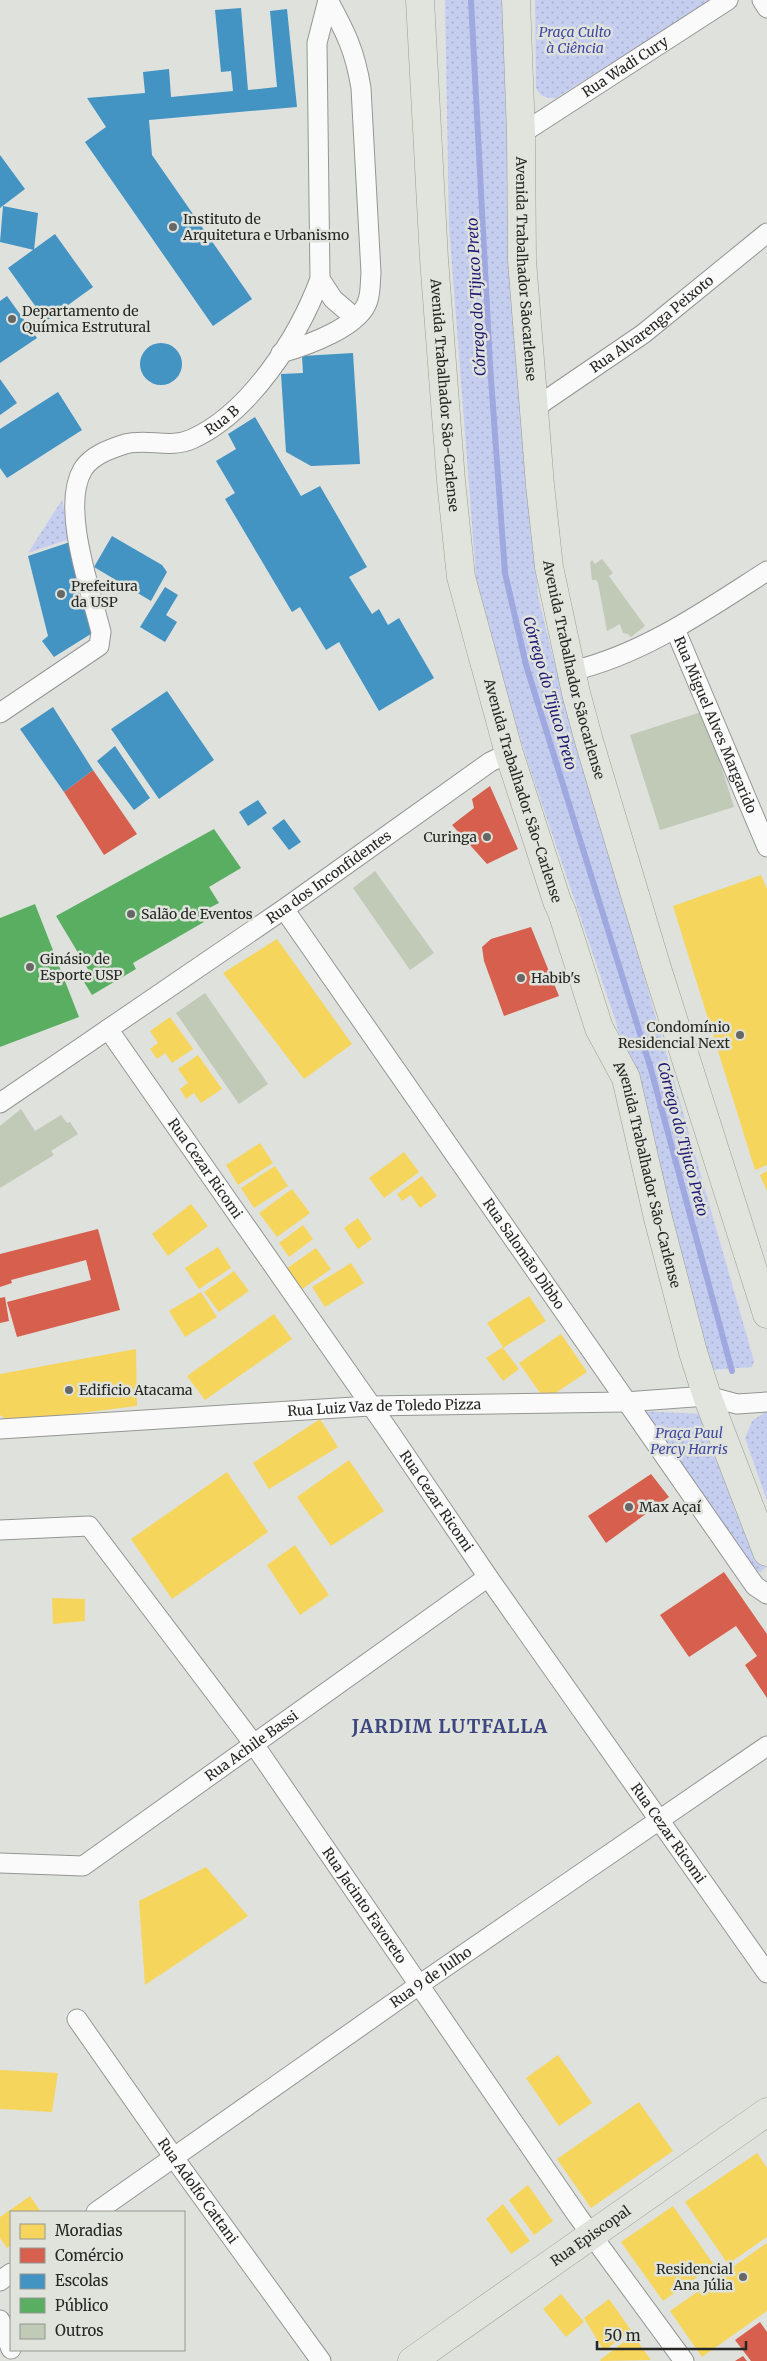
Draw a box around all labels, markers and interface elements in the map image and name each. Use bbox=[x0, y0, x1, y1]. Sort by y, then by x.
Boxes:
park label: Praça Culto à Ciência bbox=[539, 23, 611, 57]
street label: Rua Wadi Cury bbox=[579, 32, 672, 101]
street label: Avenida Trabalhador Sãocarlense bbox=[512, 156, 541, 382]
place label: Instituto de Arquitetura e Urbanismo bbox=[182, 210, 349, 244]
water label: Córrego do Tijuco Preto bbox=[462, 217, 490, 377]
marker: Instituto de Arquitetura e Urbanismo bbox=[167, 221, 179, 233]
street label: Rua Alvarenga Peixoto bbox=[586, 271, 717, 377]
street label: Avenida Trabalhador São-Carlense bbox=[426, 277, 463, 513]
place label: Departamento de Química Estrutural bbox=[22, 302, 151, 336]
marker: Departamento de Química Estrutural bbox=[6, 313, 18, 325]
street label: Rua B bbox=[201, 401, 243, 439]
street label: Avenida Trabalhador Sãocarlense bbox=[539, 558, 609, 781]
place label: Prefeitura da USP bbox=[71, 577, 138, 611]
marker: Prefeitura da USP bbox=[55, 588, 67, 600]
water label: Córrego do Tijuco Preto bbox=[519, 614, 581, 772]
street label: Rua Miguel Alves Margarido bbox=[670, 634, 761, 816]
street label: Avenida Trabalhador São-Carlense bbox=[480, 676, 566, 905]
street label: Rua dos Inconfidentes bbox=[263, 826, 395, 927]
place label: Curinga bbox=[423, 828, 477, 846]
marker: Curinga bbox=[481, 831, 493, 843]
place label: Salão de Eventos bbox=[141, 905, 253, 923]
marker: Salão de Eventos bbox=[125, 908, 137, 920]
place label: Ginásio de Esporte USP bbox=[40, 950, 122, 984]
marker: Ginásio de Esporte USP bbox=[24, 961, 36, 973]
place label: Habib's bbox=[531, 969, 580, 987]
marker: Habib's bbox=[515, 972, 527, 984]
place label: Condomínio Residencial Next bbox=[618, 1018, 731, 1052]
marker: Condomínio Residencial Next bbox=[734, 1029, 746, 1041]
street label: Avenida Trabalhador São-Carlense bbox=[609, 1057, 685, 1290]
water label: Córrego do Tijuco Preto bbox=[653, 1060, 713, 1218]
street label: Rua Cezar Ricomi bbox=[164, 1115, 247, 1222]
street label: Rua Salomão Dibbo bbox=[479, 1195, 569, 1313]
place label: Edificio Atacama bbox=[79, 1381, 193, 1399]
marker: Edificio Atacama bbox=[63, 1384, 75, 1396]
street label: Rua Luiz Vaz de Toledo Pizza bbox=[287, 1395, 482, 1420]
park label: Praça Paul Percy Harris bbox=[650, 1424, 728, 1458]
street label: Rua Cezar Ricomi bbox=[396, 1447, 477, 1555]
place label: Max Açaí bbox=[639, 1498, 701, 1516]
marker: Max Açaí bbox=[623, 1501, 635, 1513]
street label: Rua Achile Bassi bbox=[201, 1706, 302, 1785]
district label: JARDIM LUTFALLA bbox=[351, 1714, 548, 1738]
street label: Rua Cezar Ricomi bbox=[627, 1779, 710, 1887]
street label: Rua Jacinto Favoreto bbox=[318, 1844, 411, 1967]
street label: Rua 9 de Julho bbox=[386, 1943, 475, 2012]
street label: Rua Adolfo Cattani bbox=[154, 2134, 242, 2247]
street label: Rua Episcopal bbox=[547, 2201, 635, 2270]
legend bbox=[10, 2211, 185, 2351]
text: Moradias bbox=[55, 2221, 123, 2240]
text: Comércio bbox=[55, 2246, 124, 2265]
place label: Residencial Ana Júlia bbox=[656, 2260, 734, 2294]
text: Escolas bbox=[55, 2271, 108, 2290]
marker: Residencial Ana Júlia bbox=[737, 2271, 749, 2283]
text: Público bbox=[55, 2296, 109, 2315]
scale bar bbox=[597, 2318, 746, 2350]
text: Outros bbox=[55, 2321, 104, 2340]
text: 50 m bbox=[604, 2326, 641, 2345]

